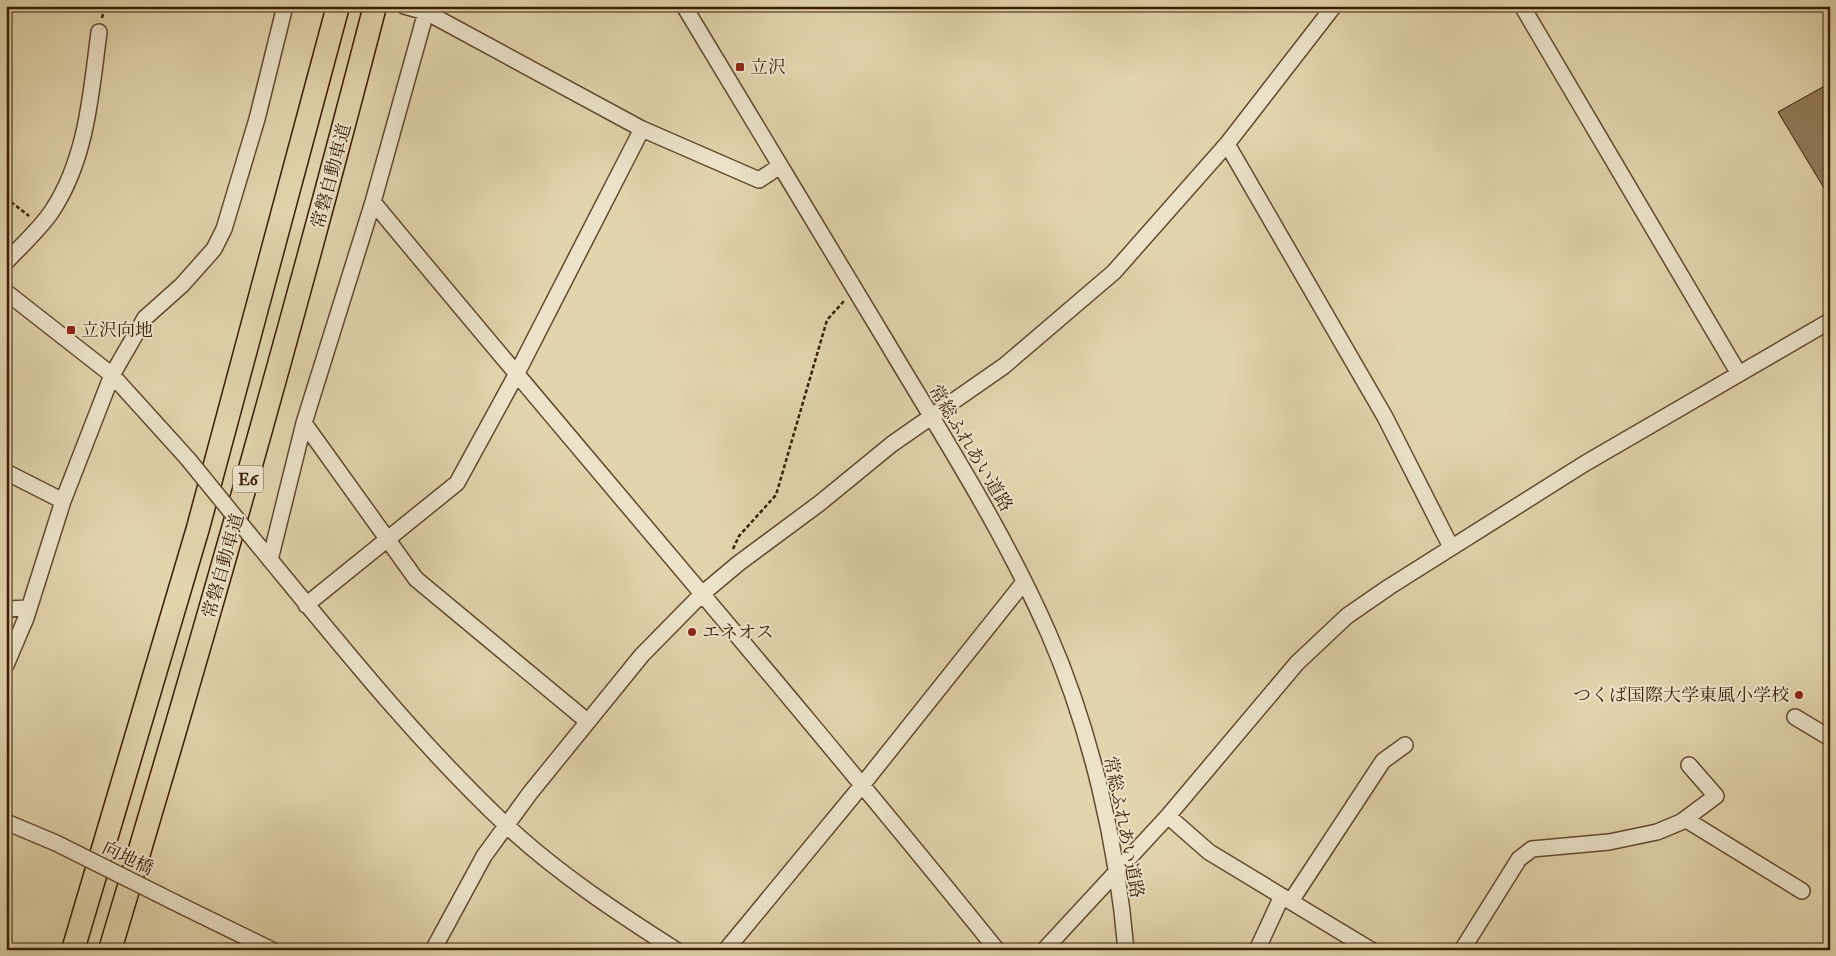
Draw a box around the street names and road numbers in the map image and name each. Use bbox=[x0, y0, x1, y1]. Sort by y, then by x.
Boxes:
street label: 常磐自動車道 bbox=[306, 121, 357, 231]
street label: 常総ふれあい道路 bbox=[924, 381, 1018, 516]
road number: E6 bbox=[233, 466, 263, 492]
street label: 常磐自動車道 bbox=[198, 511, 249, 621]
street label: 常総ふれあい道路 bbox=[1098, 754, 1149, 900]
street label: 向地橋 bbox=[98, 836, 157, 881]

